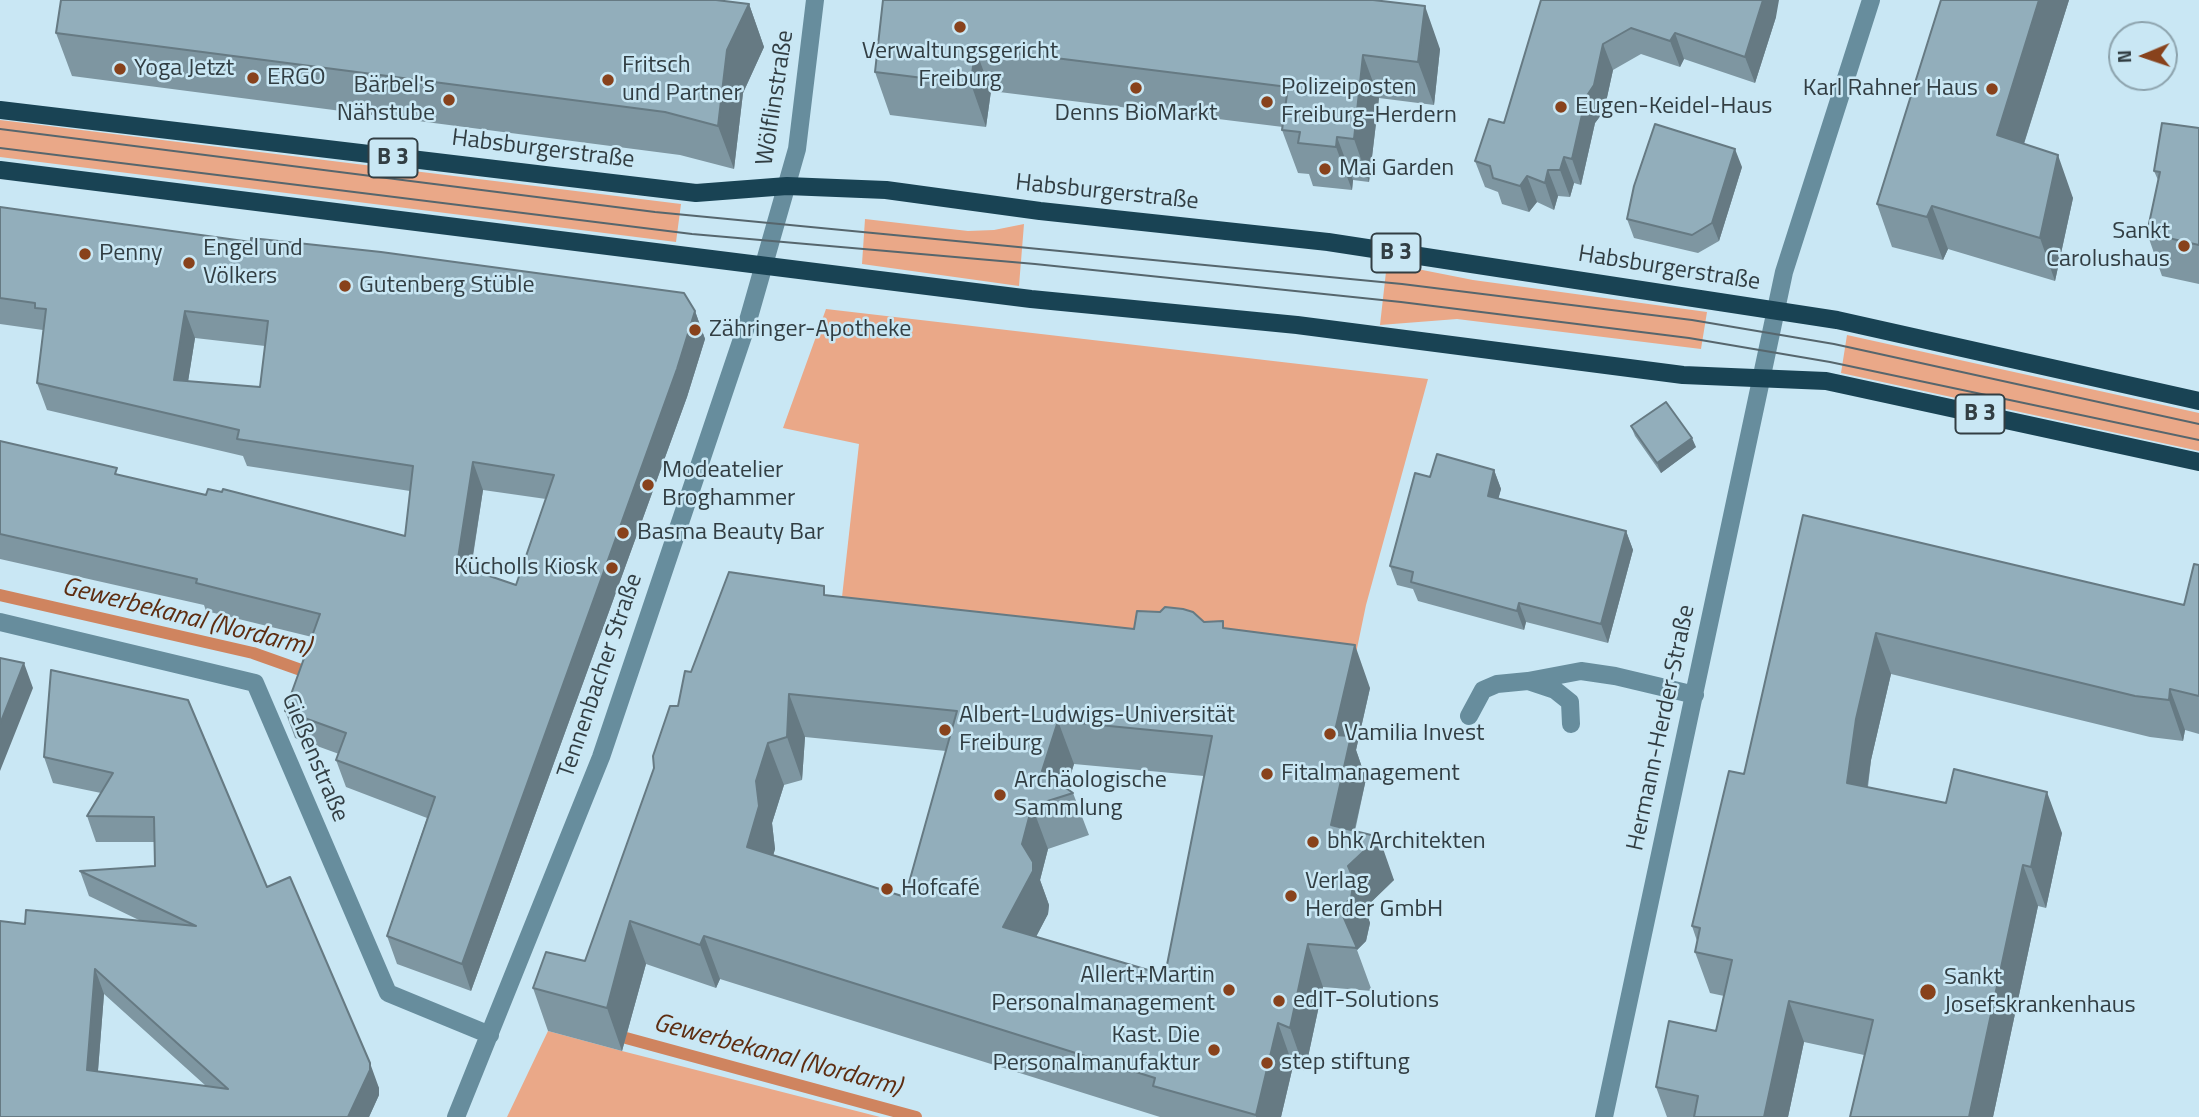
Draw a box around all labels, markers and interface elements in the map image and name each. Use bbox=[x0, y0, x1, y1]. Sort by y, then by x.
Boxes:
marker: Verwaltungsgericht Freiburg bbox=[952, 19, 968, 35]
north arrow bbox=[2108, 21, 2178, 91]
street label: Wölflinstraße bbox=[751, 28, 801, 168]
place label: Verwaltungsgericht Freiburg bbox=[862, 38, 1058, 94]
text: N bbox=[2109, 50, 2138, 64]
place label: Fritsch und Partner bbox=[622, 52, 742, 108]
place label: Yoga Jetzt bbox=[134, 55, 234, 83]
marker: Yoga Jetzt bbox=[112, 61, 128, 77]
place label: ERGO bbox=[267, 64, 326, 92]
marker: ERGO bbox=[245, 70, 261, 86]
place label: Bärbel's Nähstube bbox=[337, 72, 435, 128]
marker: Fritsch und Partner bbox=[600, 72, 616, 88]
place label: Polizeiposten Freiburg-Herdern bbox=[1281, 74, 1457, 130]
place label: Karl Rahner Haus bbox=[1803, 75, 1978, 103]
marker: Denns BioMarkt bbox=[1128, 80, 1144, 96]
marker: Karl Rahner Haus bbox=[1984, 81, 2000, 97]
marker: Bärbel's Nähstube bbox=[441, 92, 457, 108]
place label: Eugen-Keidel-Haus bbox=[1575, 93, 1772, 121]
marker: Polizeiposten Freiburg-Herdern bbox=[1259, 94, 1275, 110]
marker: Eugen-Keidel-Haus bbox=[1553, 99, 1569, 115]
place label: Denns BioMarkt bbox=[1055, 100, 1217, 128]
street label: Habsburgerstraße bbox=[450, 124, 636, 176]
road number: B 3 bbox=[368, 139, 418, 178]
place label: Mai Garden bbox=[1339, 155, 1454, 183]
marker: Mai Garden bbox=[1317, 161, 1333, 177]
street label: Habsburgerstraße bbox=[1014, 169, 1200, 217]
place label: Sankt Carolushaus bbox=[2046, 218, 2170, 274]
road number: B 3 bbox=[1372, 234, 1420, 272]
place label: Engel und Völkers bbox=[203, 235, 303, 291]
marker: Sankt Carolushaus bbox=[2176, 238, 2192, 254]
place label: Penny bbox=[99, 240, 162, 268]
street label: Habsburgerstraße bbox=[1576, 240, 1762, 298]
marker: Penny bbox=[77, 246, 93, 262]
marker: Engel und Völkers bbox=[181, 255, 197, 271]
place label: Gutenberg Stüble bbox=[359, 272, 535, 300]
marker: Gutenberg Stüble bbox=[337, 278, 353, 294]
place label: Zähringer-Apotheke bbox=[709, 316, 911, 344]
marker: Zähringer-Apotheke bbox=[687, 322, 703, 338]
road number: B 3 bbox=[1955, 394, 2004, 434]
place label: Modeatelier Broghammer bbox=[662, 457, 795, 513]
marker: Modeatelier Broghammer bbox=[640, 477, 656, 493]
place label: Basma Beauty Bar bbox=[637, 519, 824, 547]
marker: Basma Beauty Bar bbox=[615, 525, 631, 541]
place label: Kücholls Kiosk bbox=[454, 554, 598, 582]
marker: Kücholls Kiosk bbox=[604, 560, 620, 576]
street label: Tennenbacher Straße bbox=[552, 570, 650, 782]
water label: Gewerbekanal (Nordarm) bbox=[59, 572, 313, 664]
street label: Hermann-Herder-Straße bbox=[1622, 603, 1702, 853]
street label: Gießenstraße bbox=[274, 689, 354, 827]
place label: Albert-Ludwigs-Universität Freiburg bbox=[959, 702, 1235, 758]
place label: Vamilia Invest bbox=[1344, 720, 1484, 748]
marker: Albert-Ludwigs-Universität Freiburg bbox=[937, 722, 953, 738]
marker: Vamilia Invest bbox=[1322, 726, 1338, 742]
place label: Fitalmanagement bbox=[1281, 760, 1460, 788]
marker: Fitalmanagement bbox=[1259, 766, 1275, 782]
place label: Archäologische Sammlung bbox=[1014, 767, 1167, 823]
marker: Archäologische Sammlung bbox=[992, 787, 1008, 803]
place label: bhk Architekten bbox=[1327, 828, 1486, 856]
marker: bhk Architekten bbox=[1305, 834, 1321, 850]
place label: Verlag Herder GmbH bbox=[1305, 868, 1443, 924]
place label: Hofcafé bbox=[901, 875, 980, 903]
marker: Hofcafé bbox=[879, 881, 895, 897]
marker: Verlag Herder GmbH bbox=[1283, 888, 1299, 904]
place label: Allert+Martin Personalmanagement bbox=[991, 962, 1215, 1018]
place label: Sankt Josefskrankenhaus bbox=[1944, 964, 2136, 1020]
marker: Allert+Martin Personalmanagement bbox=[1221, 982, 1237, 998]
marker: Sankt Josefskrankenhaus bbox=[1918, 982, 1938, 1002]
place label: edIT-Solutions bbox=[1293, 987, 1439, 1015]
marker: edIT-Solutions bbox=[1271, 993, 1287, 1009]
water label: Gewerbekanal (Nordarm) bbox=[650, 1008, 904, 1104]
place label: Kast. Die Personalmanufaktur bbox=[992, 1022, 1200, 1078]
marker: Kast. Die Personalmanufaktur bbox=[1206, 1042, 1222, 1058]
place label: step stiftung bbox=[1281, 1049, 1410, 1077]
marker: step stiftung bbox=[1259, 1055, 1275, 1071]

